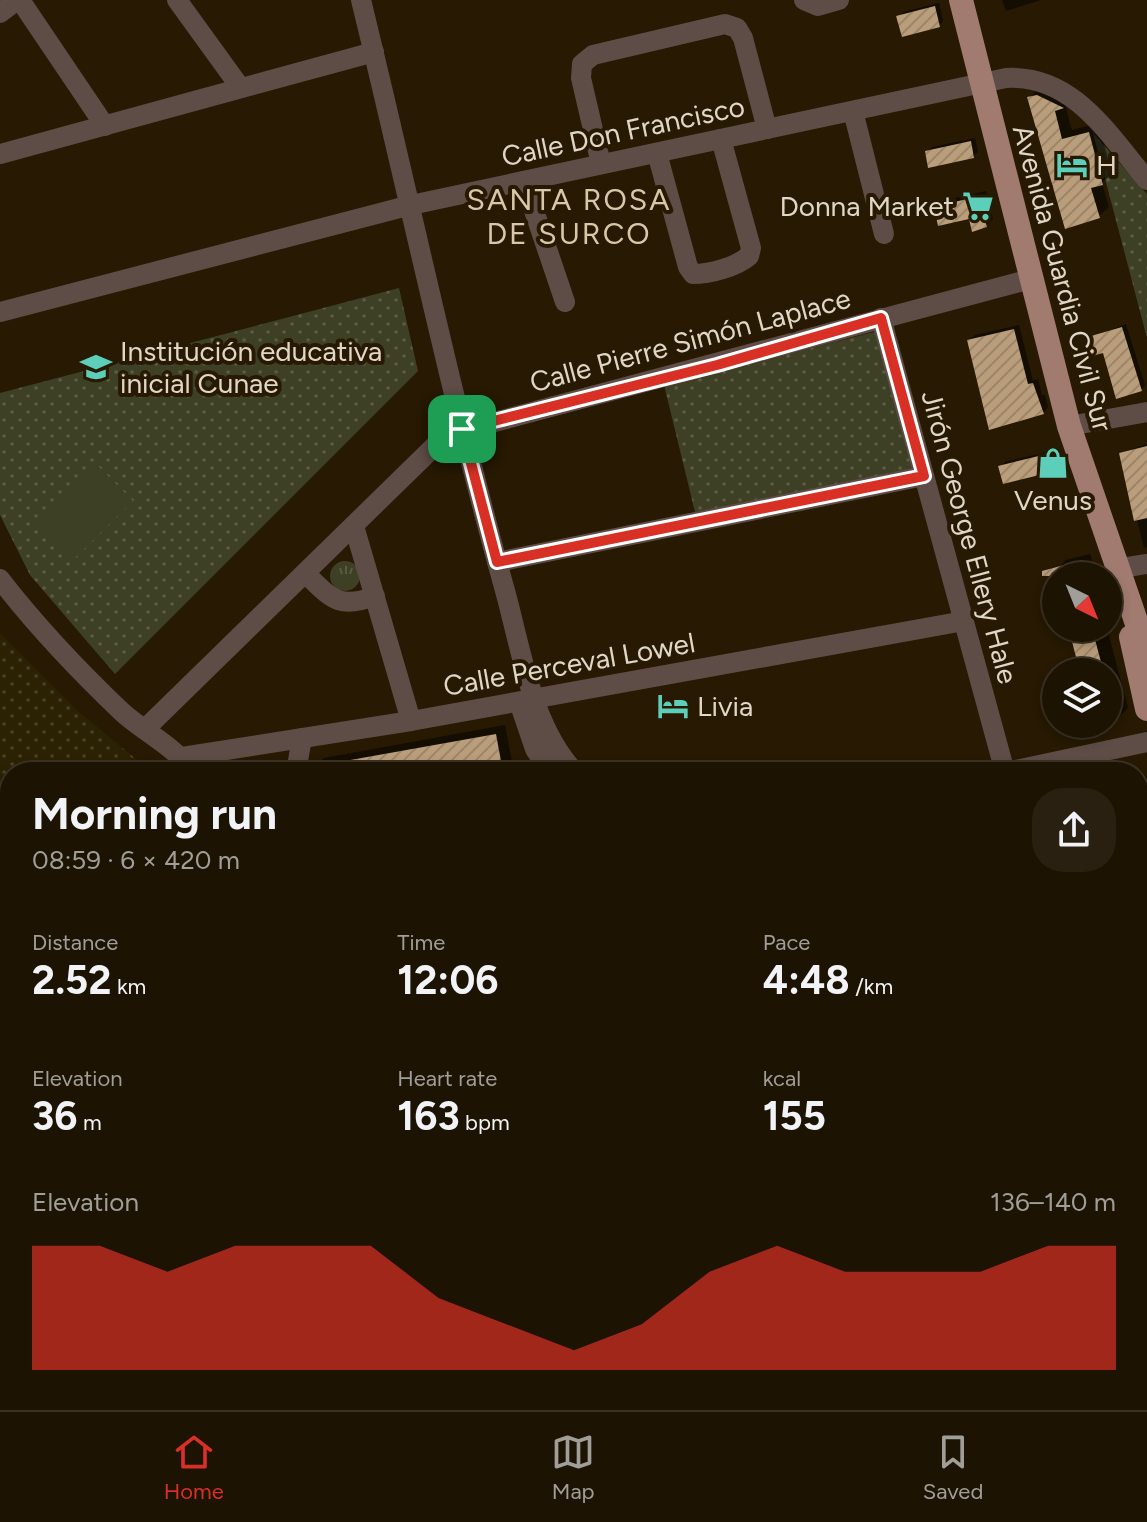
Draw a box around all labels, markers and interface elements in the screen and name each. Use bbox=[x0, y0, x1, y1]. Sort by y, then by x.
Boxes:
street label: Calle Don Francisco bbox=[498, 89, 748, 173]
street label: Avenida Guardia Civil Sur bbox=[1006, 121, 1120, 435]
hotel icon: H bbox=[1055, 148, 1089, 182]
place label: H bbox=[1096, 148, 1117, 182]
district label: SANTA ROSA DE SURCO bbox=[467, 181, 671, 252]
place label: Donna Market bbox=[779, 189, 954, 223]
supermarket icon: Donna Market bbox=[961, 189, 995, 223]
street label: Calle Pierre Simón Laplace bbox=[526, 281, 854, 399]
place label: Institución educativa inicial Cunae bbox=[120, 334, 382, 400]
school or university icon: Institución educativa inicial Cunae bbox=[79, 350, 113, 384]
street label: Jirón George Ellery Hale bbox=[914, 387, 1026, 687]
pin bbox=[428, 395, 496, 463]
icon: arrive bbox=[440, 407, 484, 451]
shop icon: Venus bbox=[1036, 446, 1070, 480]
place label: Venus bbox=[1014, 483, 1092, 517]
north arrow bbox=[1042, 562, 1122, 642]
map controls bbox=[1042, 562, 1122, 738]
street label: Calle Perceval Lowel bbox=[441, 625, 697, 703]
button: layers bbox=[1042, 658, 1122, 738]
hotel icon: Livia bbox=[656, 689, 690, 723]
place label: Livia bbox=[697, 689, 753, 723]
text: Morning run bbox=[32, 787, 277, 840]
button: share bbox=[1032, 788, 1116, 872]
text: 08:59 · 6 × 420 m bbox=[32, 844, 240, 876]
text: Distance bbox=[32, 929, 118, 956]
text: Time bbox=[397, 929, 445, 956]
text: Pace bbox=[763, 929, 810, 956]
text: 2.52 bbox=[32, 956, 111, 1004]
text: 12:06 bbox=[397, 956, 499, 1004]
text: 4:48 bbox=[763, 956, 850, 1004]
text: km bbox=[111, 973, 146, 1000]
text: /km bbox=[850, 973, 893, 1000]
text: Elevation bbox=[32, 1065, 122, 1092]
text: Heart rate bbox=[397, 1065, 497, 1092]
text: kcal bbox=[763, 1065, 801, 1092]
text: 36 bbox=[32, 1092, 77, 1140]
text: 163 bbox=[397, 1092, 460, 1140]
text: 155 bbox=[763, 1092, 826, 1140]
text: m bbox=[77, 1109, 102, 1136]
text: bpm bbox=[460, 1109, 510, 1136]
text: Elevation bbox=[32, 1186, 139, 1218]
text: 136–140 m bbox=[990, 1186, 1116, 1218]
tab: Home bbox=[164, 1430, 224, 1505]
tab: Map bbox=[551, 1430, 595, 1505]
tab: Saved bbox=[923, 1430, 983, 1505]

